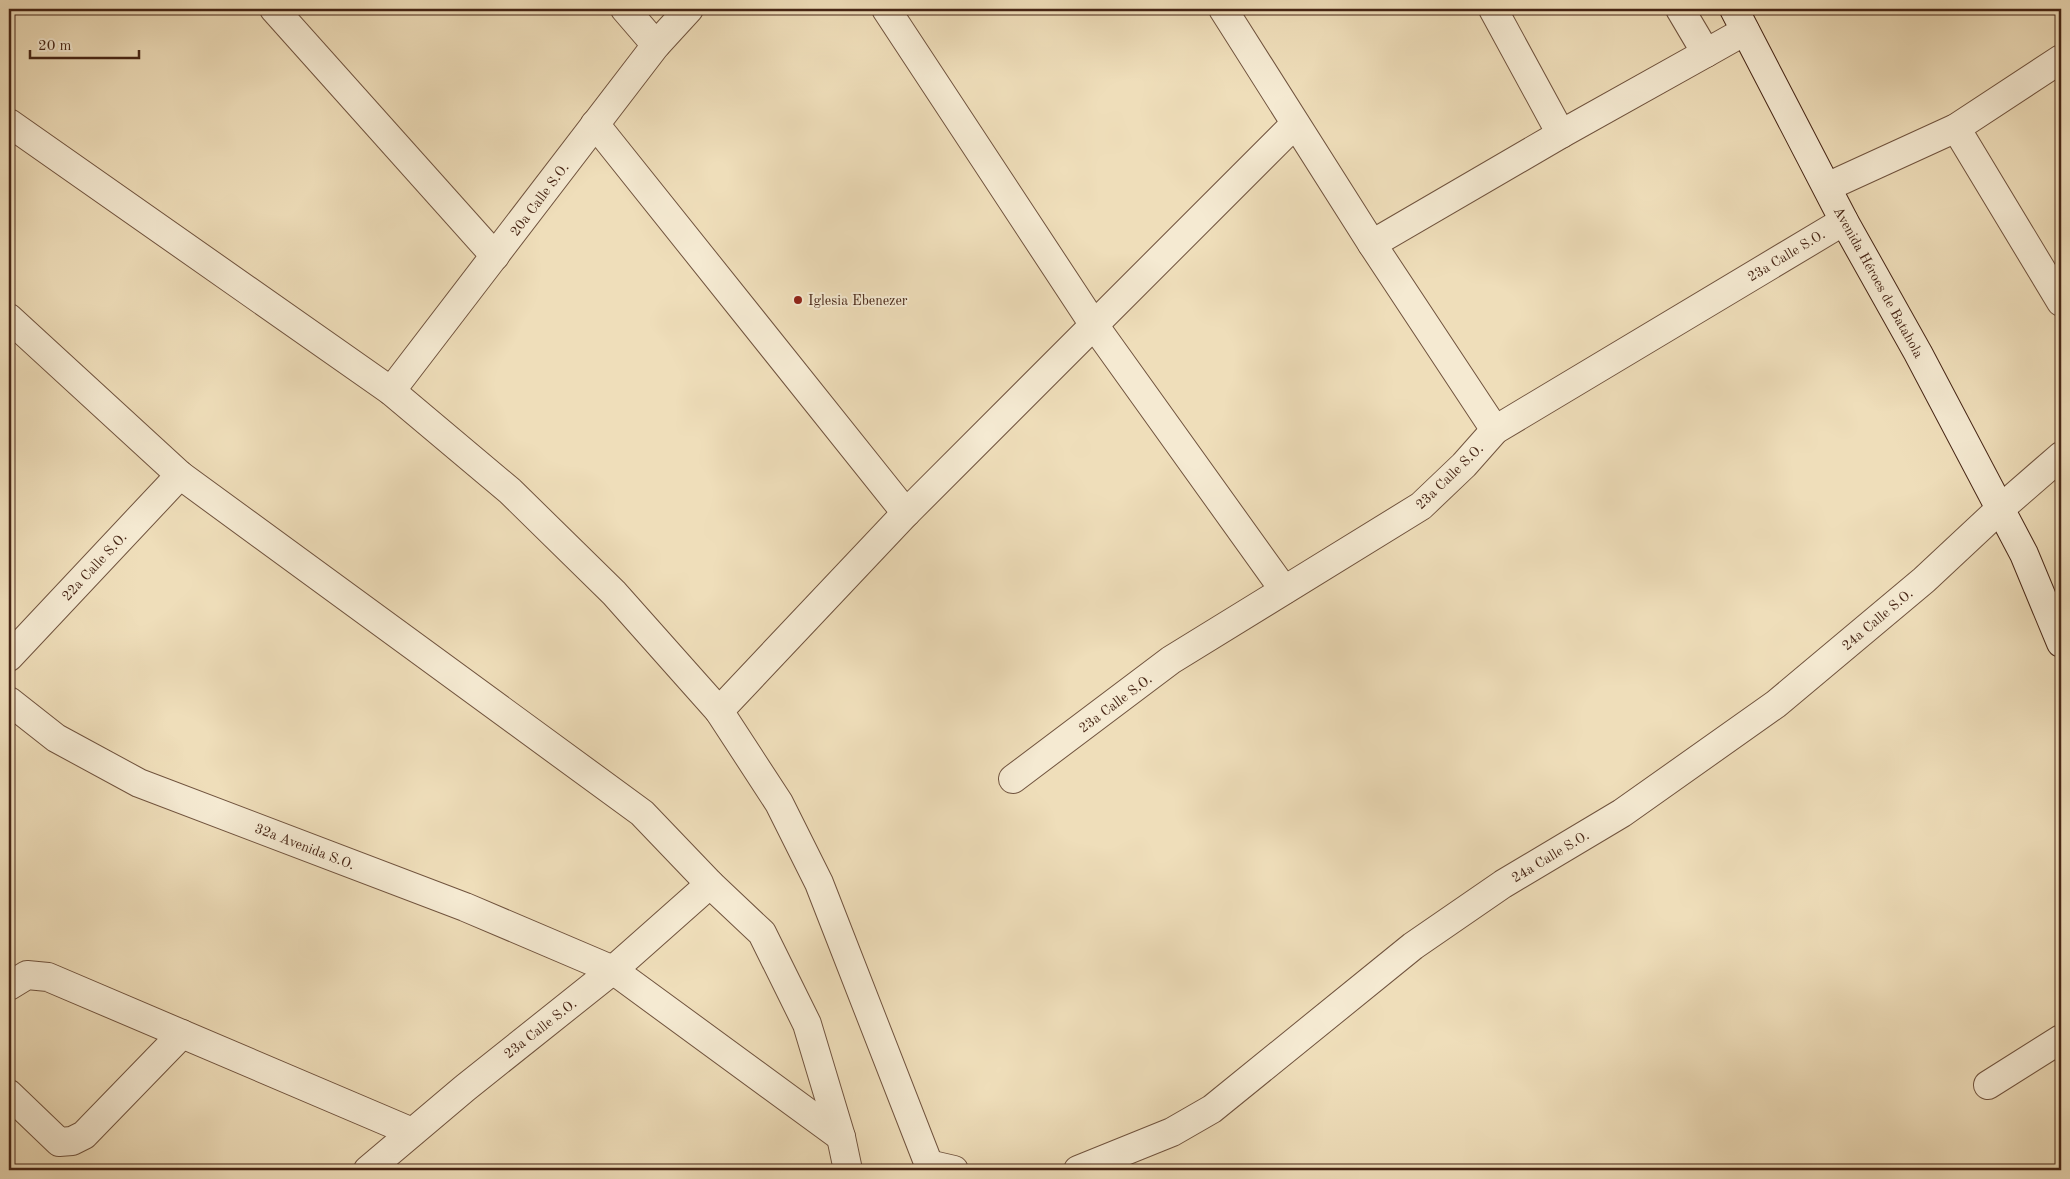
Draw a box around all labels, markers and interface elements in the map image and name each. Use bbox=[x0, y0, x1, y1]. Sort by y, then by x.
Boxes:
scale bar bbox=[30, 28, 139, 60]
text: 20 m bbox=[38, 39, 72, 54]
street label: 20a Calle S.O. bbox=[508, 160, 572, 239]
street label: Avenida Héroes de Batahola bbox=[1831, 205, 1926, 360]
street label: 23a Calle S.O. bbox=[1745, 227, 1828, 284]
marker: Iglesia Ebenezer bbox=[792, 294, 804, 306]
place label: Iglesia Ebenezer bbox=[808, 294, 908, 308]
street label: 23a Calle S.O. bbox=[1413, 441, 1486, 512]
street label: 22a Calle S.O. bbox=[60, 530, 130, 603]
street label: 24a Calle S.O. bbox=[1840, 586, 1916, 653]
street label: 23a Calle S.O. bbox=[1076, 672, 1155, 736]
street label: 32a Avenida S.O. bbox=[253, 821, 357, 872]
street label: 24a Calle S.O. bbox=[1509, 828, 1592, 885]
street label: 23a Calle S.O. bbox=[502, 996, 579, 1061]

